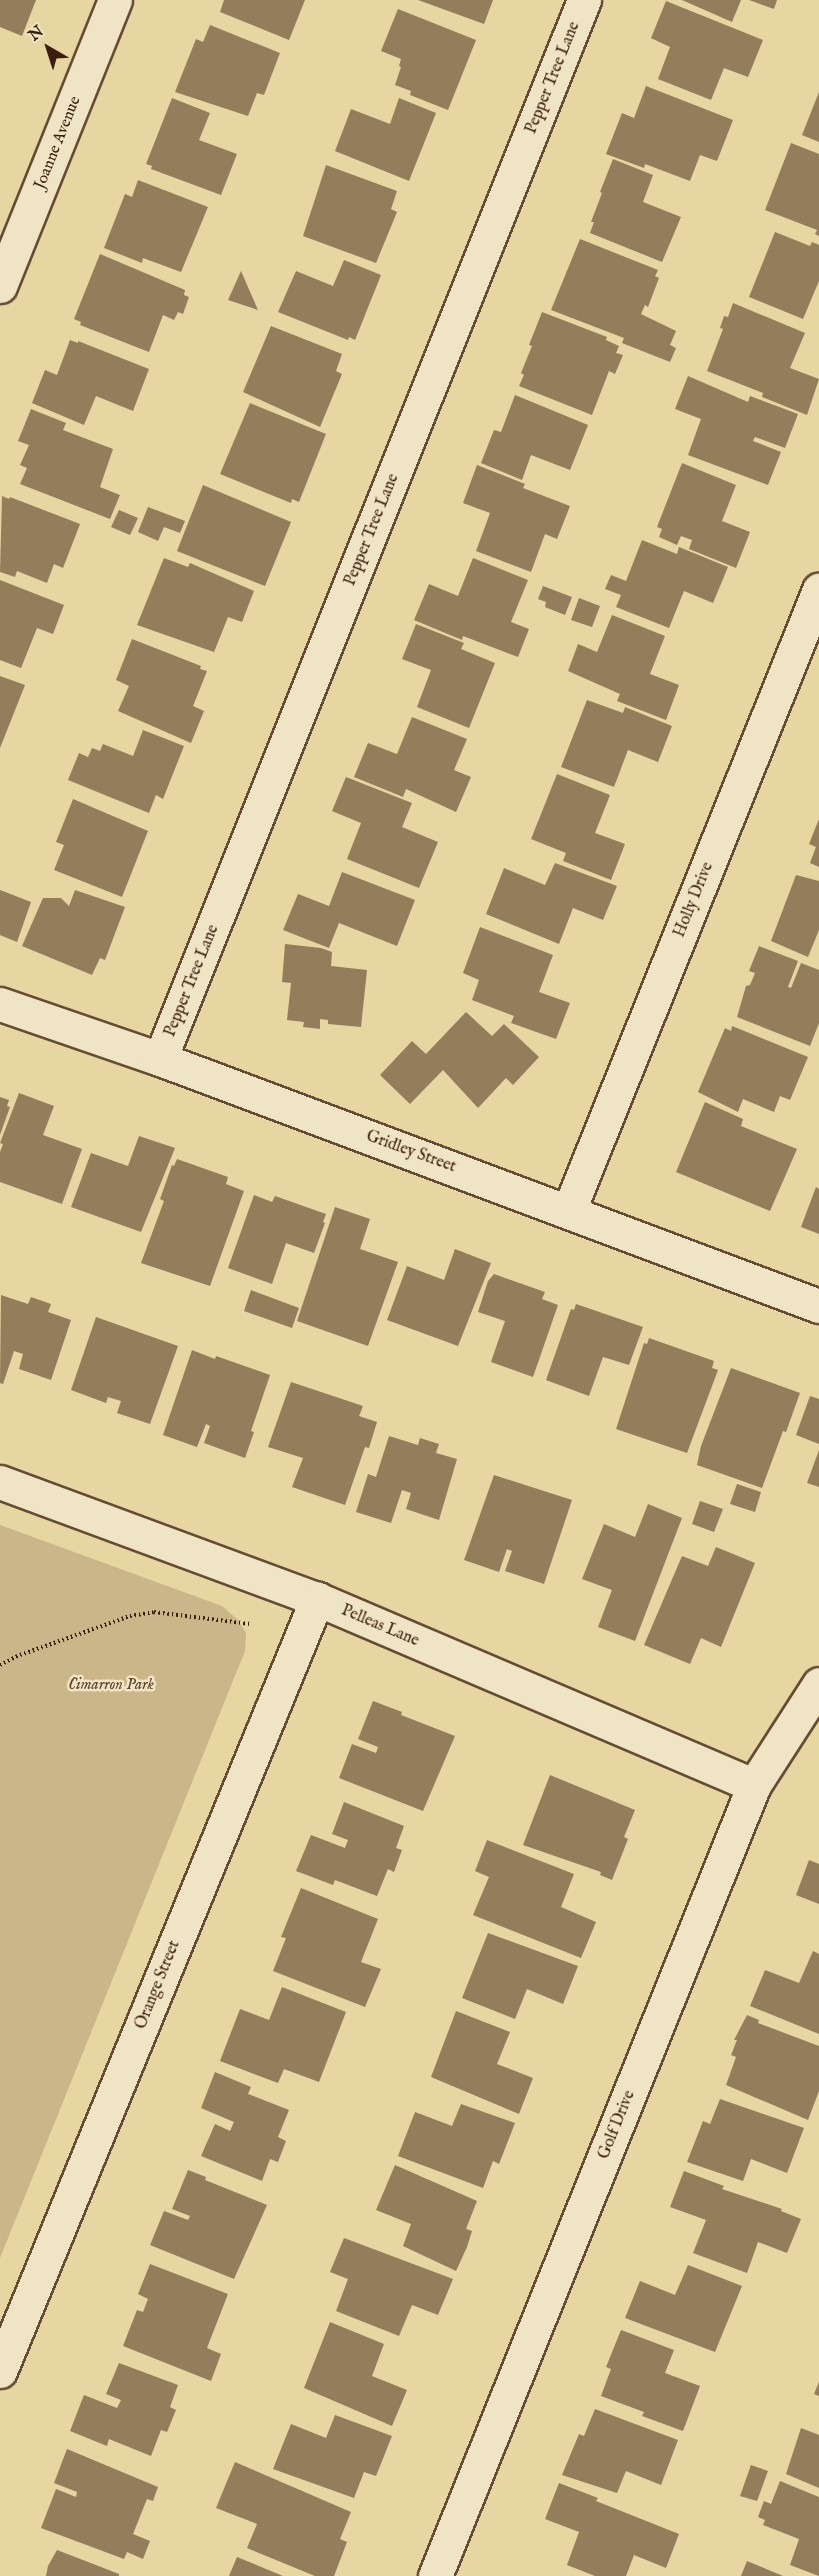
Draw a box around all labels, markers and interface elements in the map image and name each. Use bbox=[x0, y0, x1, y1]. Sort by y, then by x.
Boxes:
north arrow bbox=[18, 18, 78, 78]
street label: Pepper Tree Lane bbox=[522, 19, 584, 137]
text: N bbox=[25, 22, 48, 46]
street label: Joanne Avenue bbox=[31, 94, 85, 192]
street label: Pepper Tree Lane bbox=[341, 471, 403, 589]
street label: Holly Drive bbox=[670, 860, 718, 940]
street label: Pepper Tree Lane bbox=[161, 922, 223, 1040]
street label: Gridley Street bbox=[364, 1127, 458, 1177]
street label: Pelleas Lane bbox=[338, 1601, 422, 1651]
park label: Cimarron Park bbox=[68, 1675, 154, 1695]
street label: Orange Street bbox=[132, 1938, 184, 2032]
street label: Golf Drive bbox=[595, 2088, 639, 2162]

